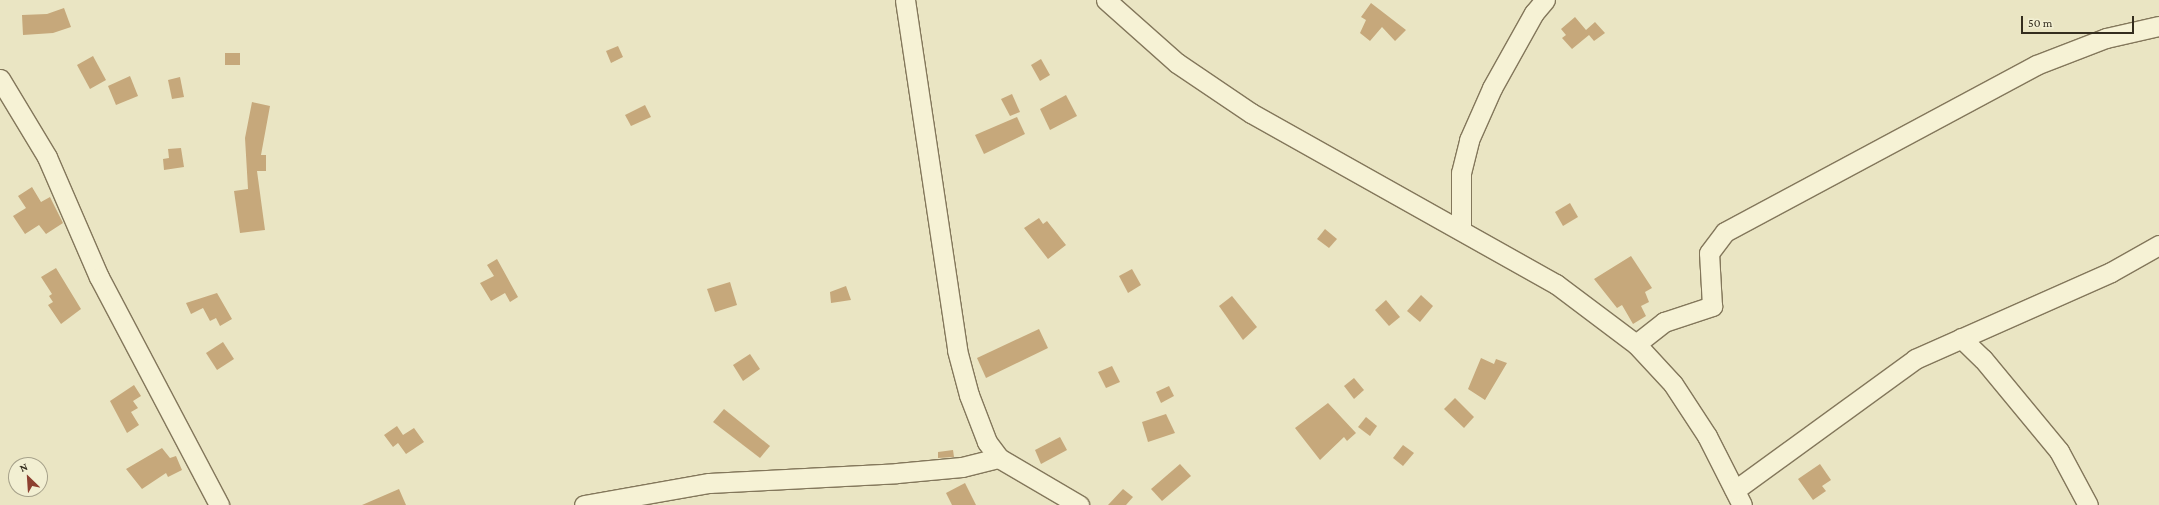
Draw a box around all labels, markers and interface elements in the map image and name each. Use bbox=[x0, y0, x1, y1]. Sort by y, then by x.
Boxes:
scale bar bbox=[2023, 8, 2136, 34]
text: 50 m bbox=[2028, 16, 2052, 30]
north arrow bbox=[8, 457, 48, 497]
text: N bbox=[17, 460, 29, 474]

